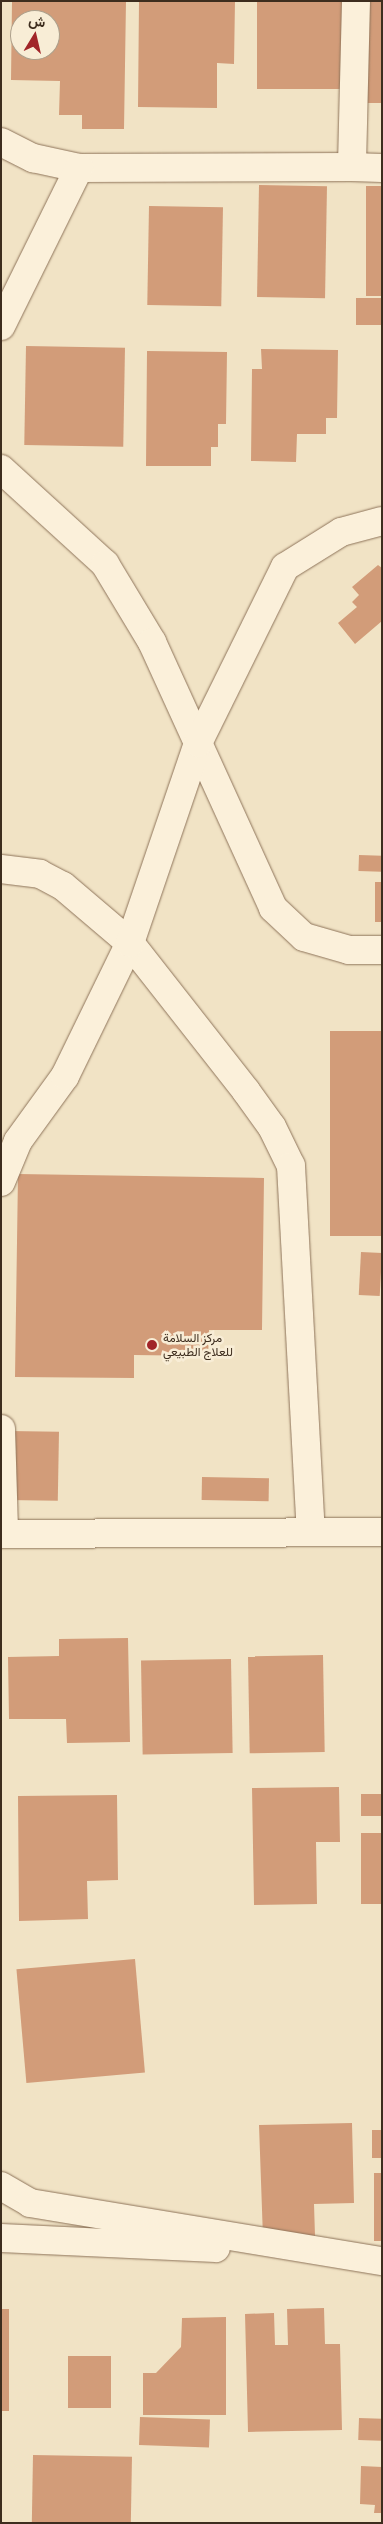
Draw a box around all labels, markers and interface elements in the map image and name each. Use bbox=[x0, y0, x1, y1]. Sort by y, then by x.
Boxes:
north arrow bbox=[10, 10, 60, 60]
text: ش bbox=[27, 10, 47, 31]
place label: مركز السلامة للعلاج الطبيعي bbox=[163, 1331, 233, 1359]
marker: مركز السلامة للعلاج الطبيعي bbox=[145, 1338, 159, 1352]

